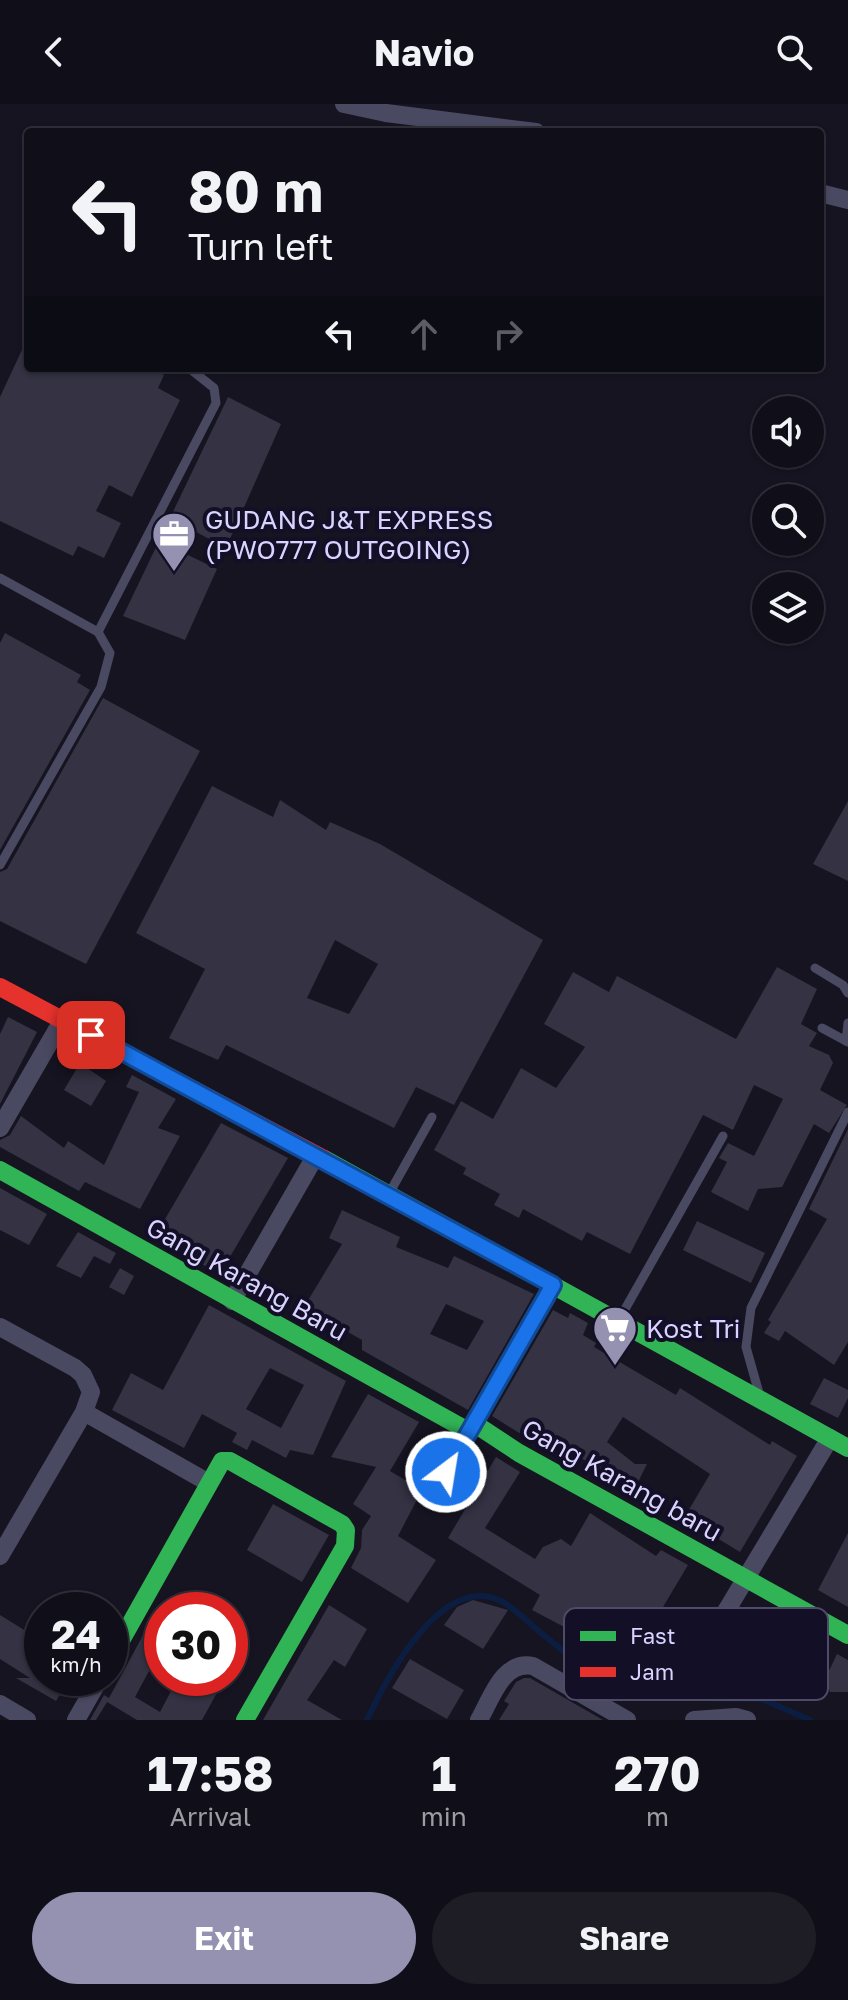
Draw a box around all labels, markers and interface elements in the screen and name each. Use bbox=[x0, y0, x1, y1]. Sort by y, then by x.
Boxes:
icon: back bbox=[32, 30, 76, 74]
icon: search bbox=[772, 30, 816, 74]
text: Navio bbox=[374, 31, 474, 74]
text: 80 m bbox=[188, 157, 323, 224]
icon: left bbox=[56, 160, 160, 264]
text: Turn left bbox=[188, 225, 334, 268]
icon: left bbox=[318, 312, 362, 356]
icon: ahead bbox=[402, 312, 446, 356]
icon: right bbox=[486, 312, 530, 356]
map controls bbox=[752, 396, 824, 644]
button: sound bbox=[752, 396, 824, 468]
button: search bbox=[752, 484, 824, 556]
place label: GUDANG J&T EXPRESS (PWO777 OUTGOING) bbox=[205, 504, 493, 565]
office icon: GUDANG J&T EXPRESS (PWO777 OUTGOING) bbox=[150, 510, 198, 573]
button: layers bbox=[752, 572, 824, 644]
pin bbox=[57, 1001, 125, 1069]
icon: arrive bbox=[69, 1013, 113, 1057]
street label: Gang Karang Baru bbox=[141, 1211, 353, 1347]
supermarket icon: Kost Tri bbox=[591, 1304, 639, 1367]
place label: Kost Tri bbox=[646, 1313, 741, 1344]
street label: Gang Karang baru bbox=[517, 1412, 727, 1548]
position arrow bbox=[404, 1430, 488, 1514]
speed limit sign: 30 bbox=[144, 1592, 248, 1696]
legend bbox=[564, 1608, 828, 1700]
text: 24 bbox=[51, 1610, 101, 1658]
text: Fast bbox=[630, 1622, 676, 1649]
text: km/h bbox=[51, 1652, 101, 1676]
text: Jam bbox=[630, 1658, 674, 1685]
text: 17:58 bbox=[147, 1744, 274, 1802]
text: 1 bbox=[431, 1744, 456, 1802]
text: 270 bbox=[614, 1744, 701, 1802]
text: Arrival bbox=[170, 1801, 251, 1832]
text: min bbox=[421, 1801, 467, 1832]
text: m bbox=[646, 1801, 669, 1832]
button: Exit bbox=[32, 1892, 416, 1984]
button: Share bbox=[432, 1892, 816, 1984]

